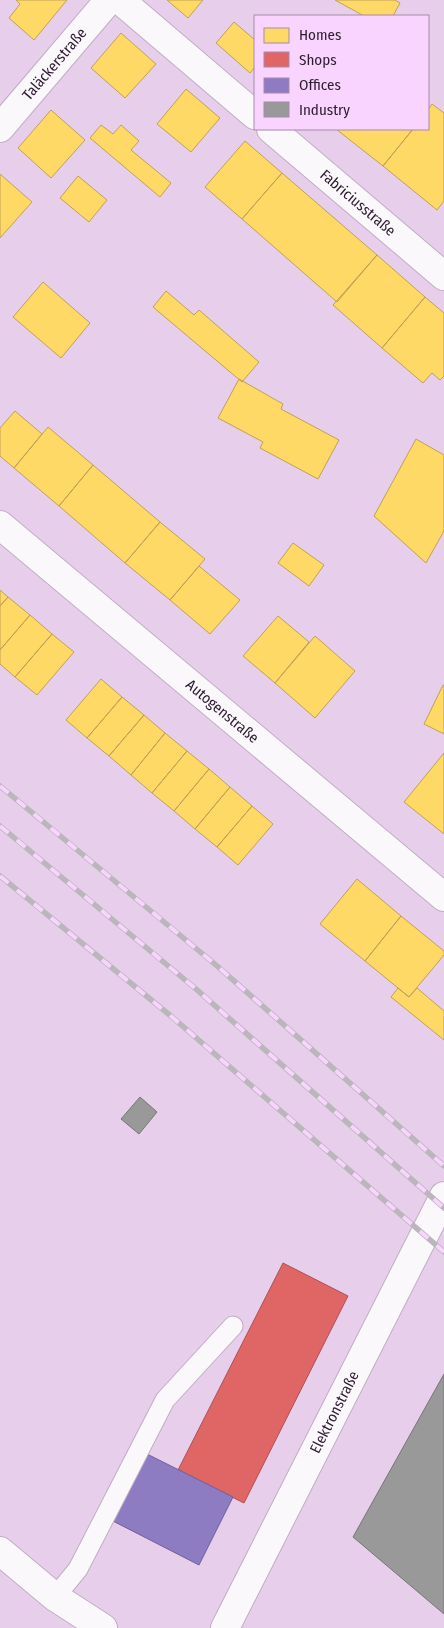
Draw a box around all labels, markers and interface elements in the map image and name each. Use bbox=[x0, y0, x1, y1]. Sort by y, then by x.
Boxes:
legend bbox=[254, 15, 429, 130]
street label: Taläckerstraße bbox=[19, 24, 90, 104]
text: Homes bbox=[299, 26, 341, 44]
text: Shops bbox=[299, 51, 337, 69]
text: Offices bbox=[299, 76, 341, 94]
text: Industry bbox=[299, 101, 350, 119]
street label: Fabriciusstraße bbox=[317, 166, 399, 240]
street label: Autogenstraße bbox=[182, 676, 262, 747]
street label: Elektronstraße bbox=[306, 1368, 363, 1456]

